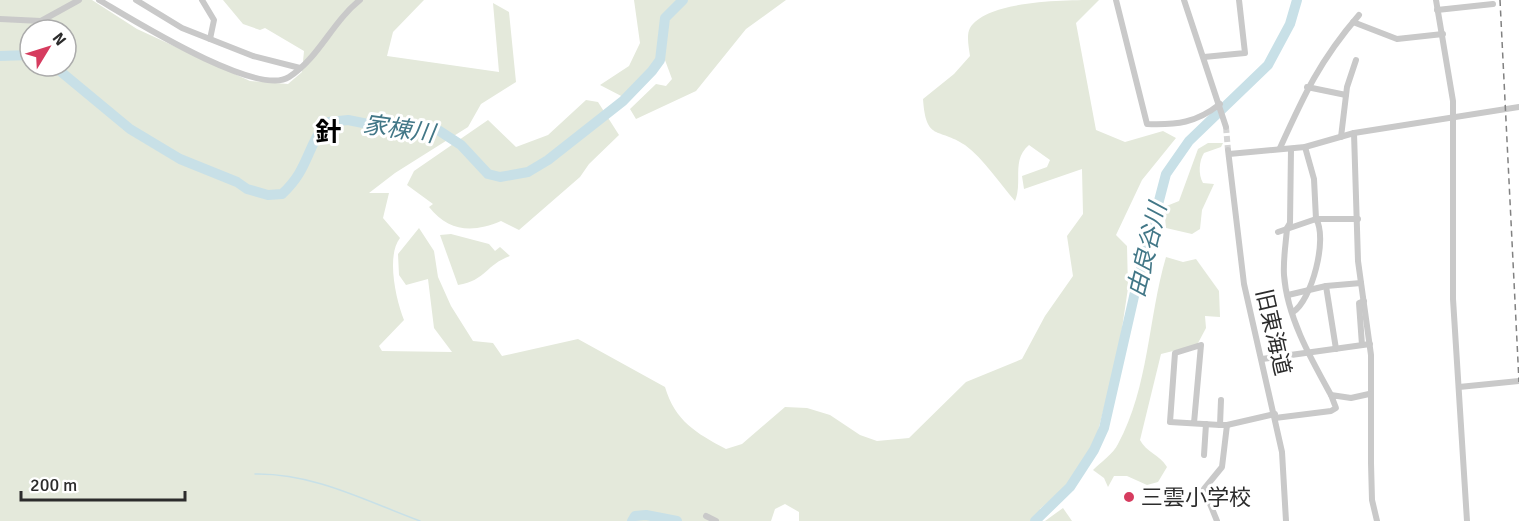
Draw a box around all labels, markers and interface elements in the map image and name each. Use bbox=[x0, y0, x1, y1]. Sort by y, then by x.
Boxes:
north arrow bbox=[18, 18, 78, 78]
text: N bbox=[48, 29, 70, 50]
water label: 家棟川 bbox=[361, 109, 440, 149]
district label: 針 bbox=[315, 117, 341, 149]
water label: 由良谷川 bbox=[1121, 197, 1174, 300]
street label: 旧東海道 bbox=[1250, 286, 1297, 378]
scale bar bbox=[21, 464, 184, 502]
text: 200 m bbox=[30, 474, 77, 496]
place label: 三雲小学校 bbox=[1141, 484, 1251, 511]
marker: 三雲小学校 bbox=[1122, 490, 1136, 504]

